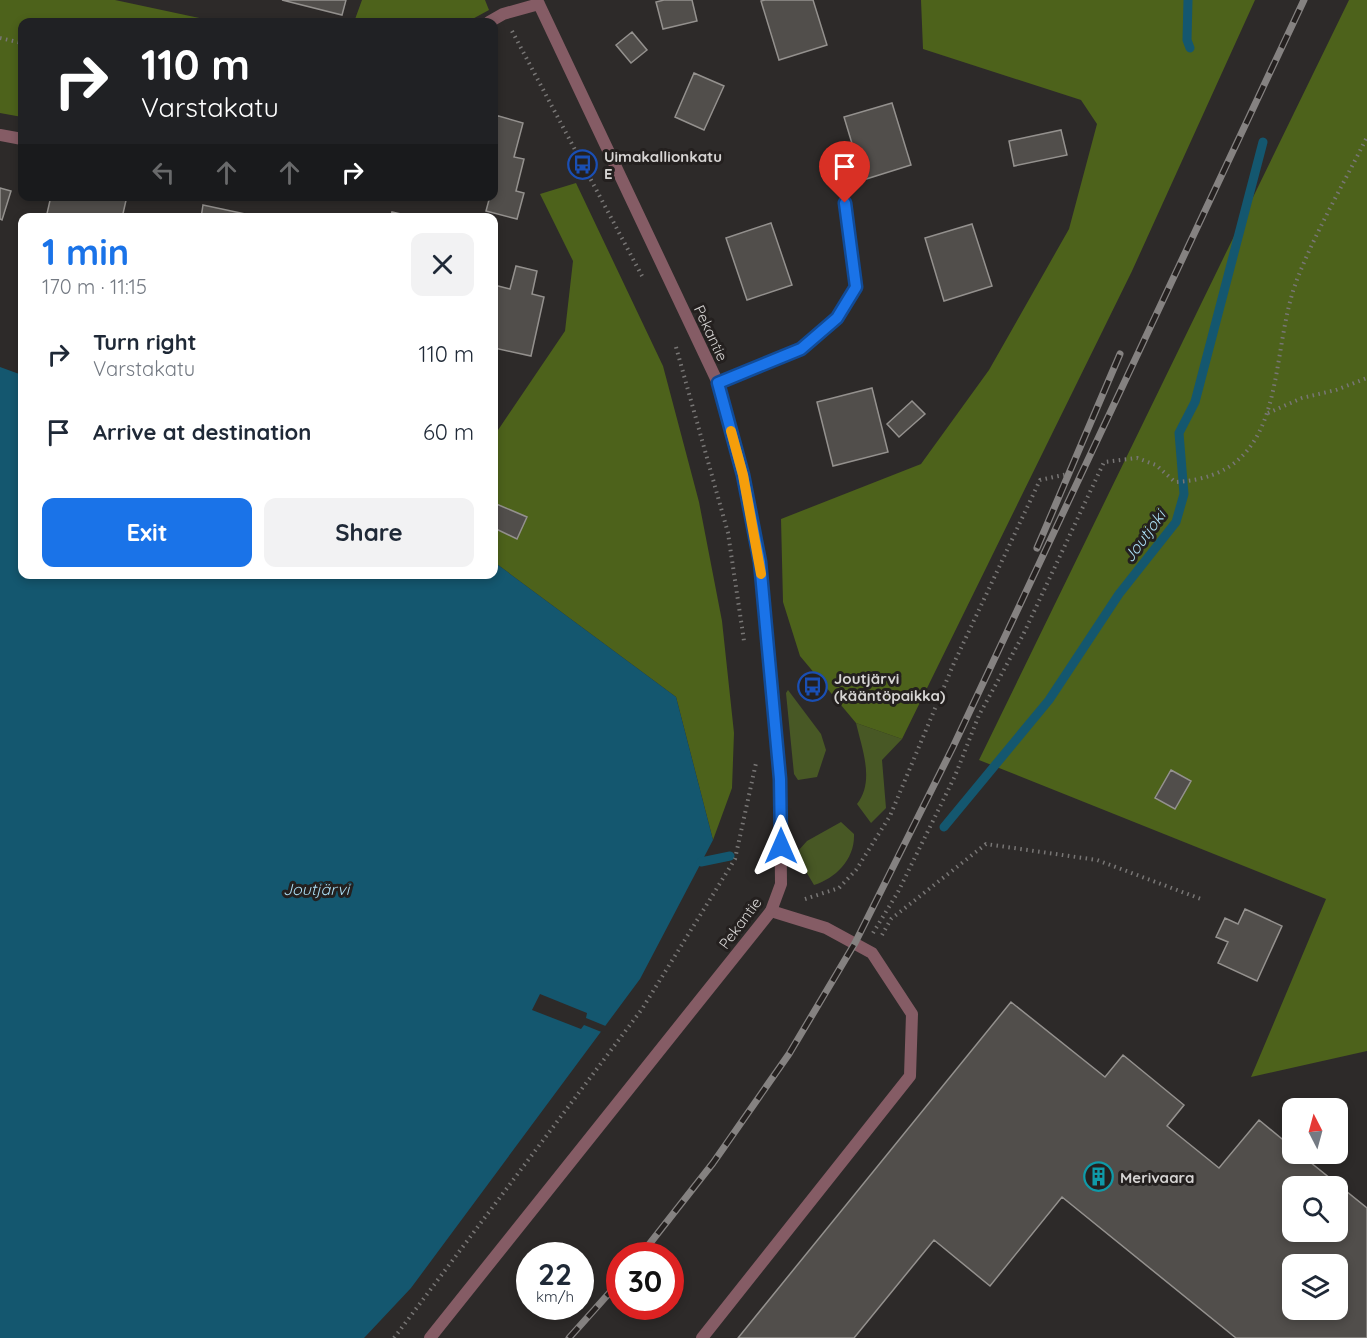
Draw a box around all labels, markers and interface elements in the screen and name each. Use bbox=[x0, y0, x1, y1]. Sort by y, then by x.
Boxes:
text: 110 m bbox=[141, 38, 250, 91]
icon: right bbox=[42, 42, 120, 120]
text: Varstakatu bbox=[141, 90, 279, 124]
pin bbox=[819, 141, 870, 203]
place label: Uimakallionkatu E bbox=[604, 147, 722, 183]
bus stop icon: Uimakallionkatu E bbox=[567, 149, 599, 181]
icon: arrive bbox=[828, 150, 861, 183]
icon: left bbox=[147, 156, 180, 189]
icon: ahead bbox=[210, 156, 243, 189]
icon: ahead bbox=[273, 156, 306, 189]
icon: right bbox=[336, 156, 369, 189]
text: 1 min bbox=[42, 229, 129, 274]
button: close bbox=[411, 233, 474, 296]
text: 170 m · 11:15 bbox=[42, 274, 147, 299]
street label: Pekantie bbox=[690, 302, 732, 364]
text: Turn right bbox=[93, 328, 197, 356]
icon: right bbox=[42, 338, 75, 371]
text: 110 m bbox=[419, 340, 474, 368]
text: Varstakatu bbox=[93, 356, 195, 381]
icon: arrive bbox=[42, 416, 75, 449]
text: Arrive at destination bbox=[93, 418, 311, 446]
text: 60 m bbox=[423, 418, 474, 446]
button: Exit bbox=[42, 498, 252, 567]
button: Share bbox=[264, 498, 474, 567]
water label: Joutjoki bbox=[1118, 505, 1170, 566]
place label: Joutjärvi (kääntöpaikka) bbox=[834, 669, 945, 705]
bus stop icon: Joutjärvi (kääntöpaikka) bbox=[797, 671, 829, 703]
position arrow bbox=[749, 814, 813, 878]
water label: Joutjärvi bbox=[283, 879, 351, 899]
street label: Pekantie bbox=[714, 893, 766, 953]
north arrow bbox=[1282, 1098, 1348, 1164]
map controls bbox=[1282, 1098, 1348, 1320]
building icon: Merivaara bbox=[1083, 1161, 1115, 1193]
place label: Merivaara bbox=[1120, 1168, 1194, 1187]
button: search bbox=[1282, 1176, 1348, 1242]
speed limit sign: 30 bbox=[606, 1242, 684, 1320]
button: layers bbox=[1282, 1254, 1348, 1320]
text: 22 bbox=[538, 1255, 572, 1293]
text: km/h bbox=[536, 1287, 574, 1306]

